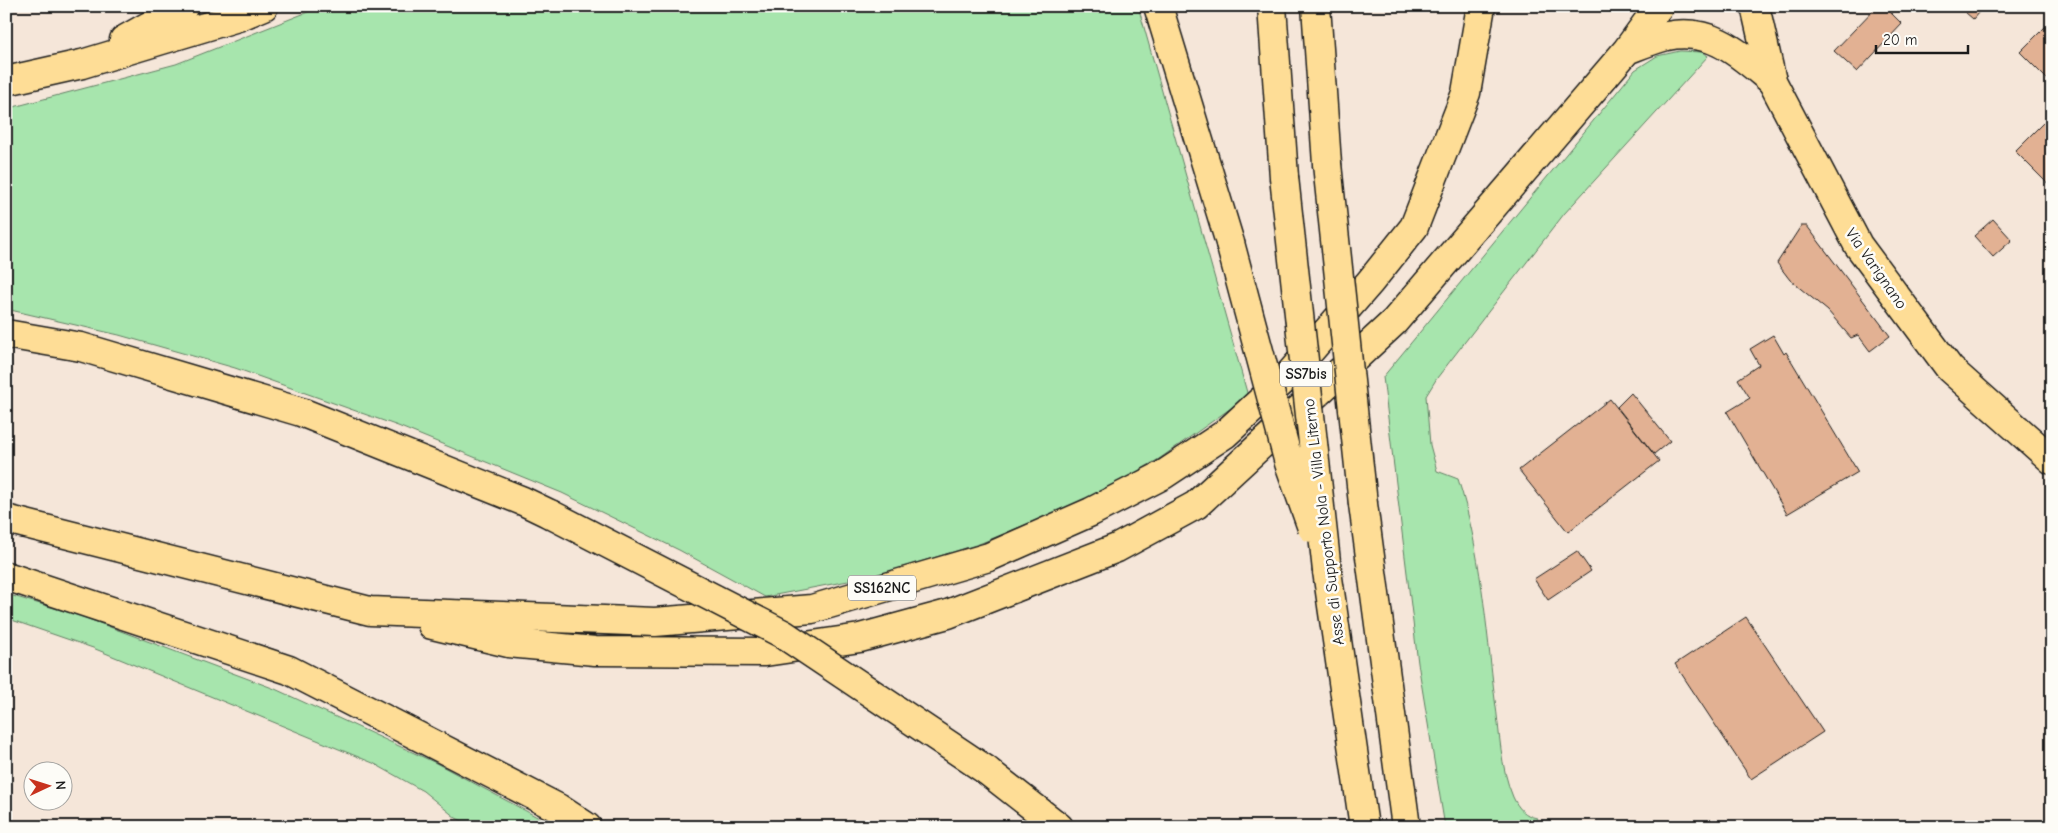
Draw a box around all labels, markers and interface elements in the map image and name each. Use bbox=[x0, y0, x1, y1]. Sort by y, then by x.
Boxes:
scale bar bbox=[1876, 22, 1968, 54]
text: 20 m bbox=[1883, 31, 1917, 49]
street label: Via Varignano bbox=[1842, 225, 1911, 312]
road number: SS7bis bbox=[1280, 362, 1332, 386]
street label: Asse di Supporto Nola - Villa Literno bbox=[1300, 398, 1348, 646]
road number: SS162NC bbox=[848, 576, 916, 600]
north arrow bbox=[22, 760, 72, 810]
text: N bbox=[52, 780, 69, 790]

